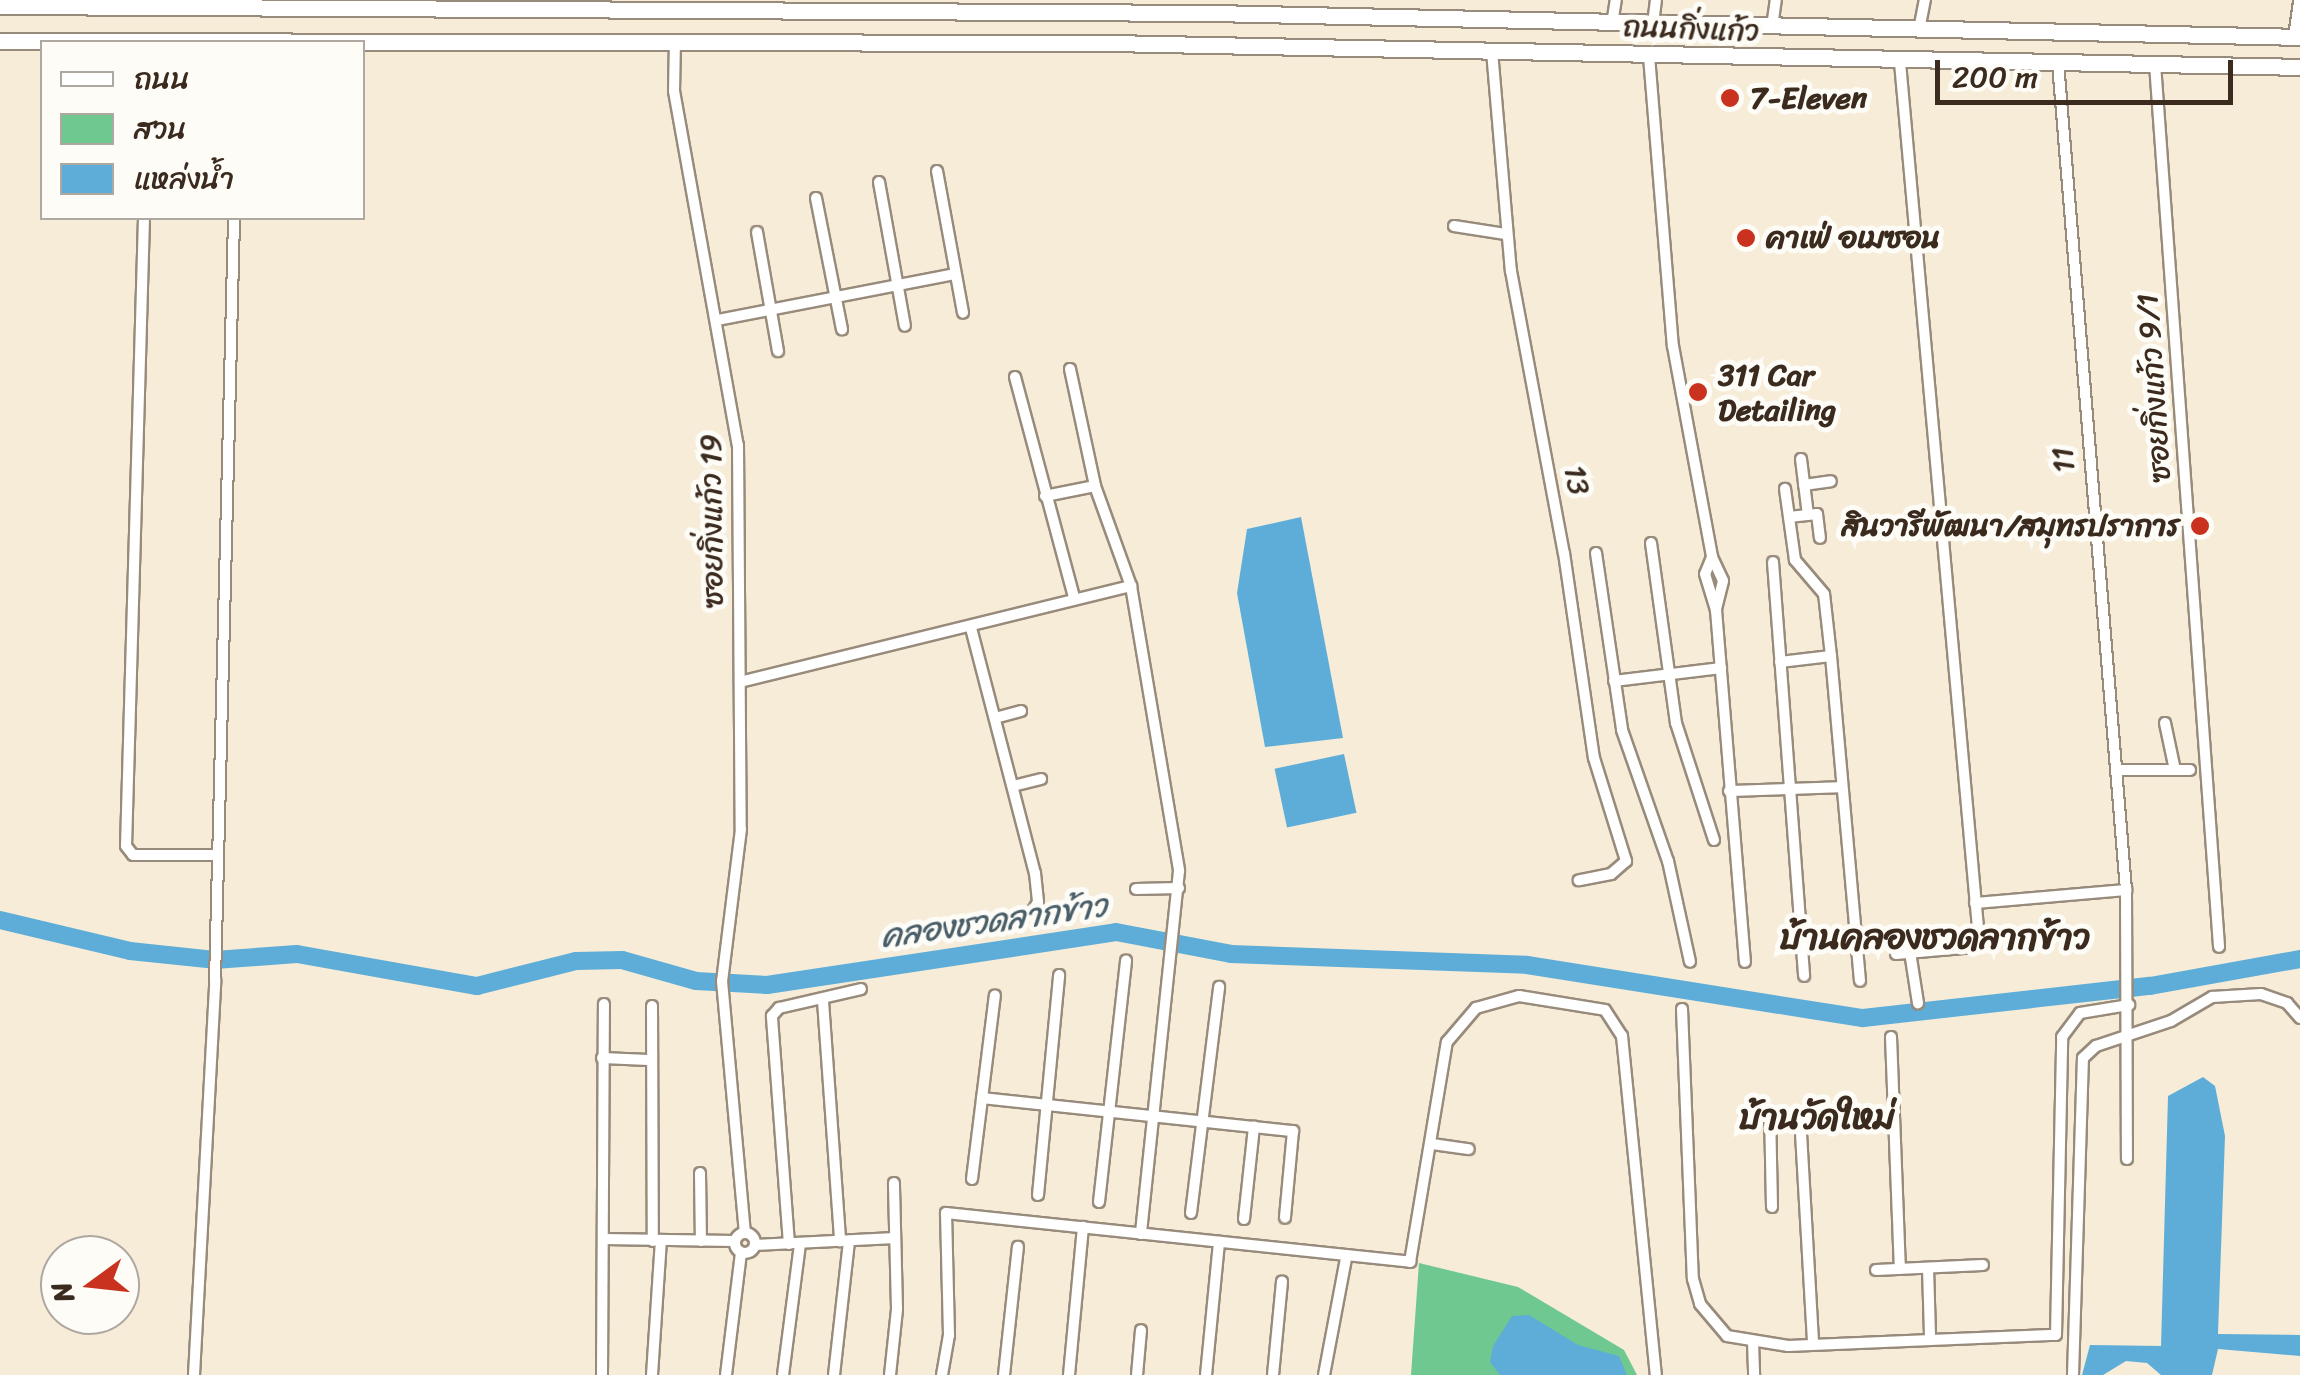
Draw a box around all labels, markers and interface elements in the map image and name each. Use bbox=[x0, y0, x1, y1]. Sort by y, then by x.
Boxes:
street label: ถนนกิ่งแก้ว bbox=[1622, 9, 1760, 49]
legend bbox=[40, 40, 365, 220]
scale bar bbox=[1940, 40, 2238, 102]
text: 200 m bbox=[1952, 50, 2038, 104]
text: ถนน bbox=[134, 52, 190, 106]
place label: 7-Eleven bbox=[1750, 80, 1867, 116]
marker: 7-Eleven bbox=[1719, 87, 1741, 109]
text: สวน bbox=[134, 102, 187, 156]
text: แหล่งน้ำ bbox=[134, 152, 234, 206]
place label: คาเฟ่ อเมซอน bbox=[1766, 220, 1940, 256]
marker: คาเฟ่ อเมซอน bbox=[1735, 227, 1757, 249]
street label: ซอยกิ่งแก้ว 9/1 bbox=[2129, 292, 2179, 484]
place label: 311 Car Detailing bbox=[1718, 357, 1836, 428]
marker: 311 Car Detailing bbox=[1687, 381, 1709, 403]
street label: ซอยกิ่งแก้ว 19 bbox=[692, 434, 732, 608]
street label: 11 bbox=[2044, 446, 2082, 474]
street label: 13 bbox=[1557, 462, 1597, 498]
place label: สินวารีพัฒนา/สมุทรปราการ bbox=[1842, 508, 2180, 544]
marker: สินวารีพัฒนา/สมุทรปราการ bbox=[2189, 515, 2211, 537]
water label: คลองชวดลากข้าว bbox=[879, 887, 1109, 957]
district label: บ้านคลองชวดลากข้าว bbox=[1780, 916, 2090, 958]
district label: บ้านวัดใหม่ bbox=[1739, 1096, 1895, 1138]
north arrow bbox=[40, 1235, 140, 1335]
text: N bbox=[36, 1277, 89, 1308]

